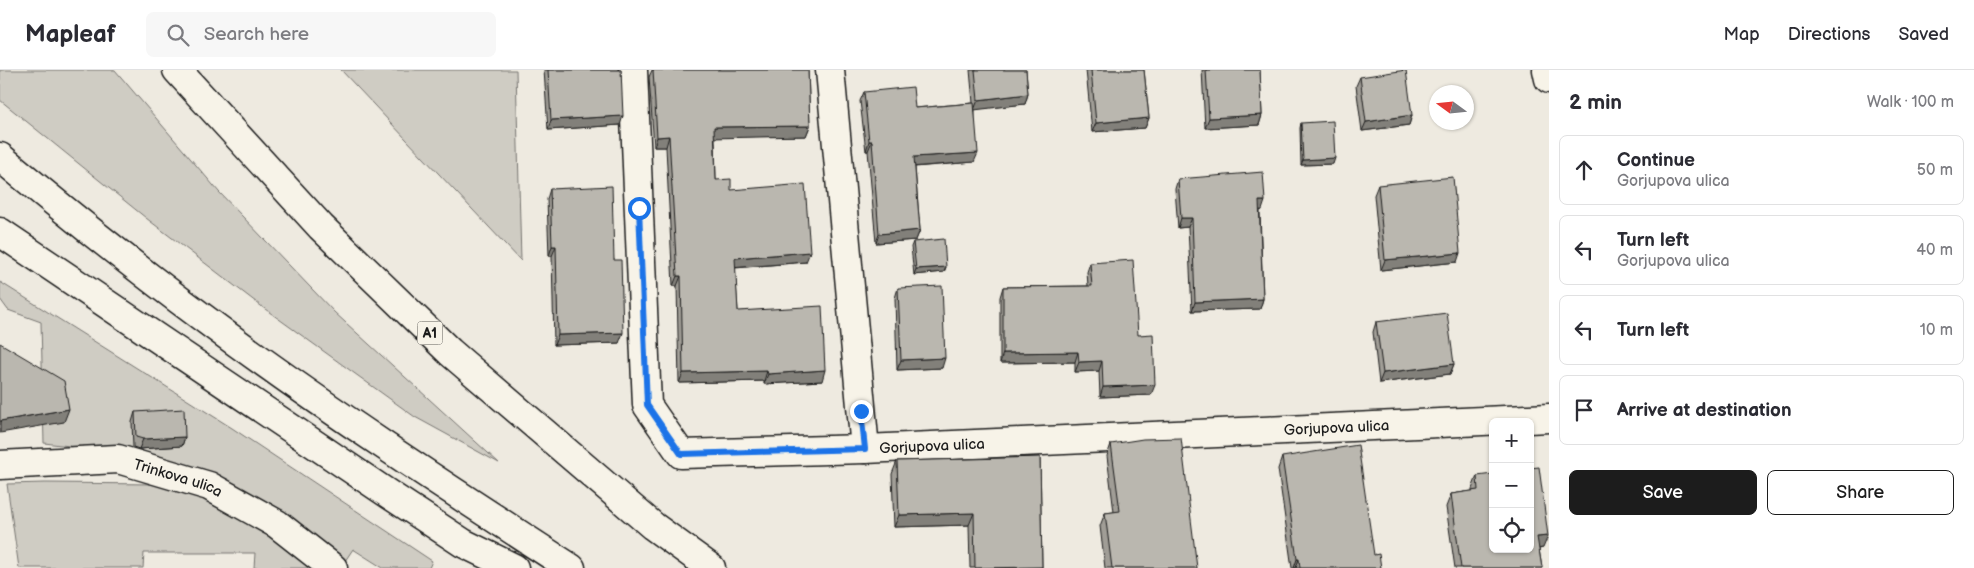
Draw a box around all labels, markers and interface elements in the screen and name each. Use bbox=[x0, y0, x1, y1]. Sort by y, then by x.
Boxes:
search box bbox=[146, 12, 496, 57]
text: Mapleaf bbox=[25, 20, 116, 49]
icon: search bbox=[164, 21, 192, 49]
text: Search here bbox=[204, 23, 309, 46]
text: Map bbox=[1724, 24, 1760, 45]
text: Directions bbox=[1788, 24, 1870, 45]
text: Saved bbox=[1898, 24, 1949, 45]
north arrow bbox=[1429, 85, 1474, 130]
text: 2 min bbox=[1569, 90, 1622, 115]
text: Walk · 100 m bbox=[1867, 93, 1954, 112]
text: Continue bbox=[1617, 149, 1695, 172]
icon: ahead bbox=[1570, 156, 1598, 184]
text: 50 m bbox=[1917, 161, 1953, 180]
text: Gorjupova ulica bbox=[1617, 172, 1730, 191]
route start bbox=[628, 197, 651, 220]
text: Turn left bbox=[1617, 229, 1689, 252]
icon: left bbox=[1570, 236, 1598, 264]
text: 40 m bbox=[1916, 241, 1953, 260]
text: Gorjupova ulica bbox=[1617, 252, 1730, 271]
icon: left bbox=[1570, 316, 1598, 344]
text: Turn left bbox=[1617, 319, 1689, 342]
text: 10 m bbox=[1920, 321, 1953, 340]
road number: A1 bbox=[418, 322, 442, 344]
icon: arrive bbox=[1570, 396, 1598, 424]
text: Arrive at destination bbox=[1617, 399, 1792, 422]
route end bbox=[850, 400, 873, 423]
street label: Gorjupova ulica bbox=[1283, 416, 1390, 440]
map controls bbox=[1489, 418, 1534, 553]
button: + bbox=[1489, 418, 1534, 463]
street label: Gorjupova ulica bbox=[879, 434, 985, 458]
street label: Trinkova ulica bbox=[131, 455, 226, 501]
button: − bbox=[1489, 463, 1534, 508]
button: Save bbox=[1569, 470, 1757, 515]
button: Share bbox=[1767, 470, 1954, 515]
button: locate bbox=[1489, 508, 1534, 553]

